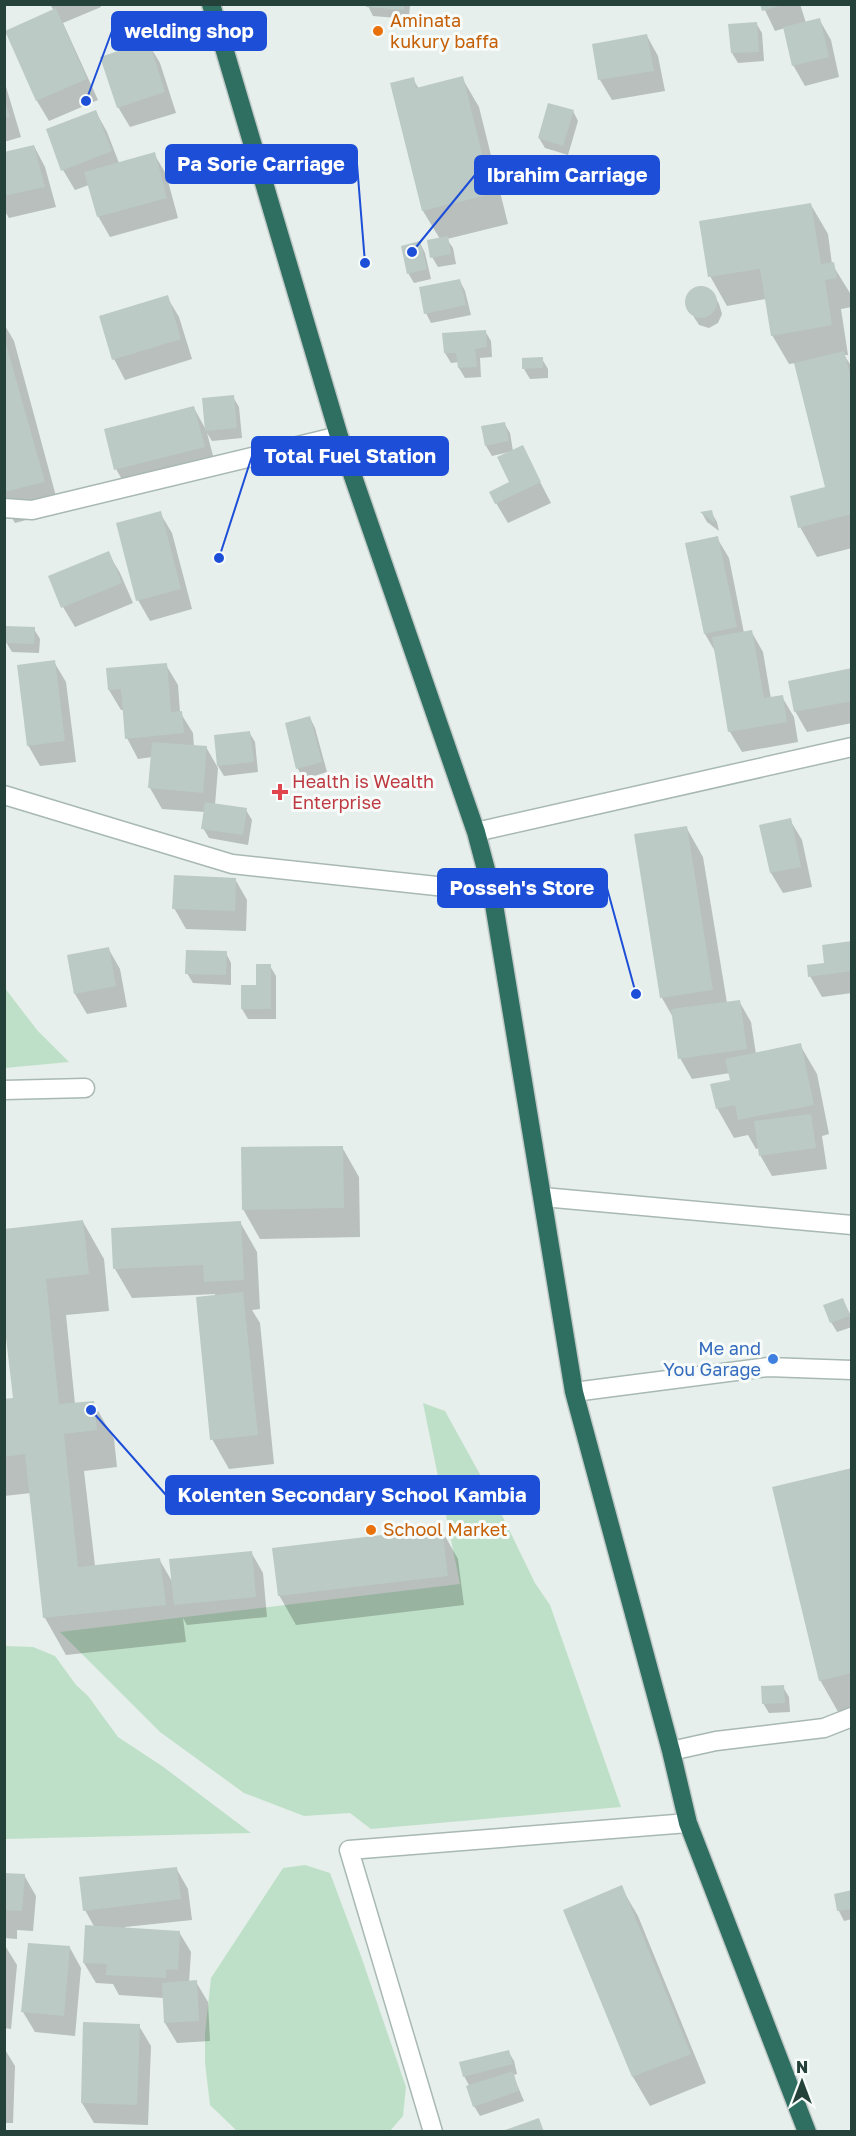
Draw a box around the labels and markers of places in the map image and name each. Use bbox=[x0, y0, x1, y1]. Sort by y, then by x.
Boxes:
place label: Aminata kukury baffa bbox=[390, 9, 499, 52]
callout: welding shop bbox=[112, 12, 266, 50]
marker: Aminata kukury baffa bbox=[371, 24, 385, 38]
callout: Pa Sorie Carriage bbox=[166, 145, 357, 183]
callout: Ibrahim Carriage bbox=[475, 156, 659, 194]
callout: Total Fuel Station bbox=[252, 437, 448, 475]
place label: Health is Wealth Enterprise bbox=[292, 770, 434, 813]
marker: Health is Wealth Enterprise bbox=[273, 785, 287, 799]
callout: Posseh's Store bbox=[438, 869, 607, 907]
place label: Me and You Garage bbox=[663, 1337, 761, 1380]
marker: Me and You Garage bbox=[766, 1352, 780, 1366]
callout: Kolenten Secondary School Kambia bbox=[166, 1476, 539, 1514]
place label: School Market bbox=[383, 1518, 507, 1540]
marker: School Market bbox=[364, 1523, 378, 1537]

